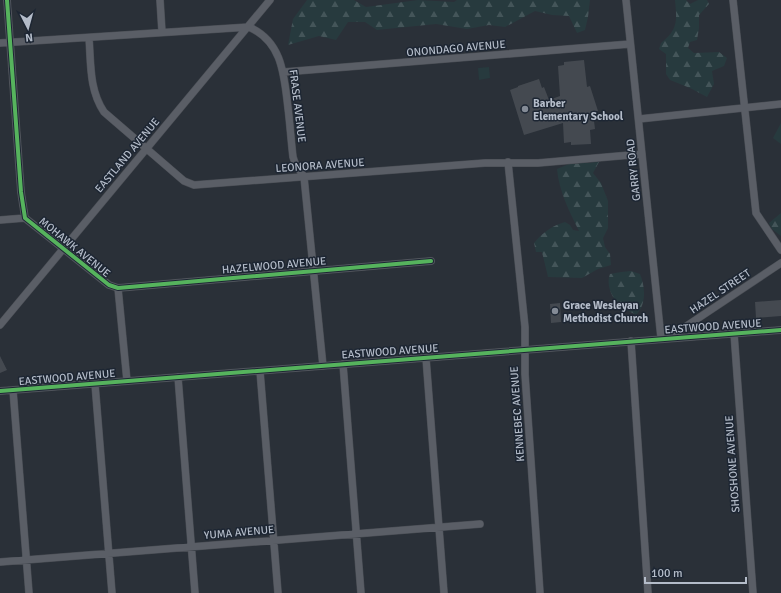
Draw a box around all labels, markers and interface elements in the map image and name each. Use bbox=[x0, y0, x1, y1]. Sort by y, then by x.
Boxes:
north arrow bbox=[8, 8, 48, 48]
text: N bbox=[25, 31, 33, 44]
street label: ONONDAGO AVENUE bbox=[406, 38, 506, 59]
street label: FRASE AVENUE bbox=[287, 69, 308, 143]
place label: Barber Elementary School bbox=[533, 97, 624, 123]
marker: Barber Elementary School bbox=[520, 104, 530, 114]
street label: EASTLAND AVENUE bbox=[92, 115, 162, 195]
street label: GARRY ROAD bbox=[624, 138, 643, 202]
street label: LEONORA AVENUE bbox=[275, 156, 365, 175]
street label: MOHAWK AVENUE bbox=[36, 215, 113, 280]
street label: HAZELWOOD AVENUE bbox=[221, 254, 327, 277]
street label: HAZEL STREET bbox=[687, 266, 754, 316]
place label: Grace Wesleyan Methodist Church bbox=[563, 299, 648, 325]
marker: Grace Wesleyan Methodist Church bbox=[550, 306, 560, 316]
street label: EASTWOOD AVENUE bbox=[664, 317, 762, 336]
street label: EASTWOOD AVENUE bbox=[341, 342, 439, 361]
street label: KENNEBEC AVENUE bbox=[508, 366, 527, 462]
street label: EASTWOOD AVENUE bbox=[18, 367, 116, 388]
street label: SHOSHONE AVENUE bbox=[723, 415, 742, 513]
street label: YUMA AVENUE bbox=[203, 523, 275, 542]
scale bar bbox=[645, 559, 746, 585]
text: 100 m bbox=[651, 566, 683, 581]

